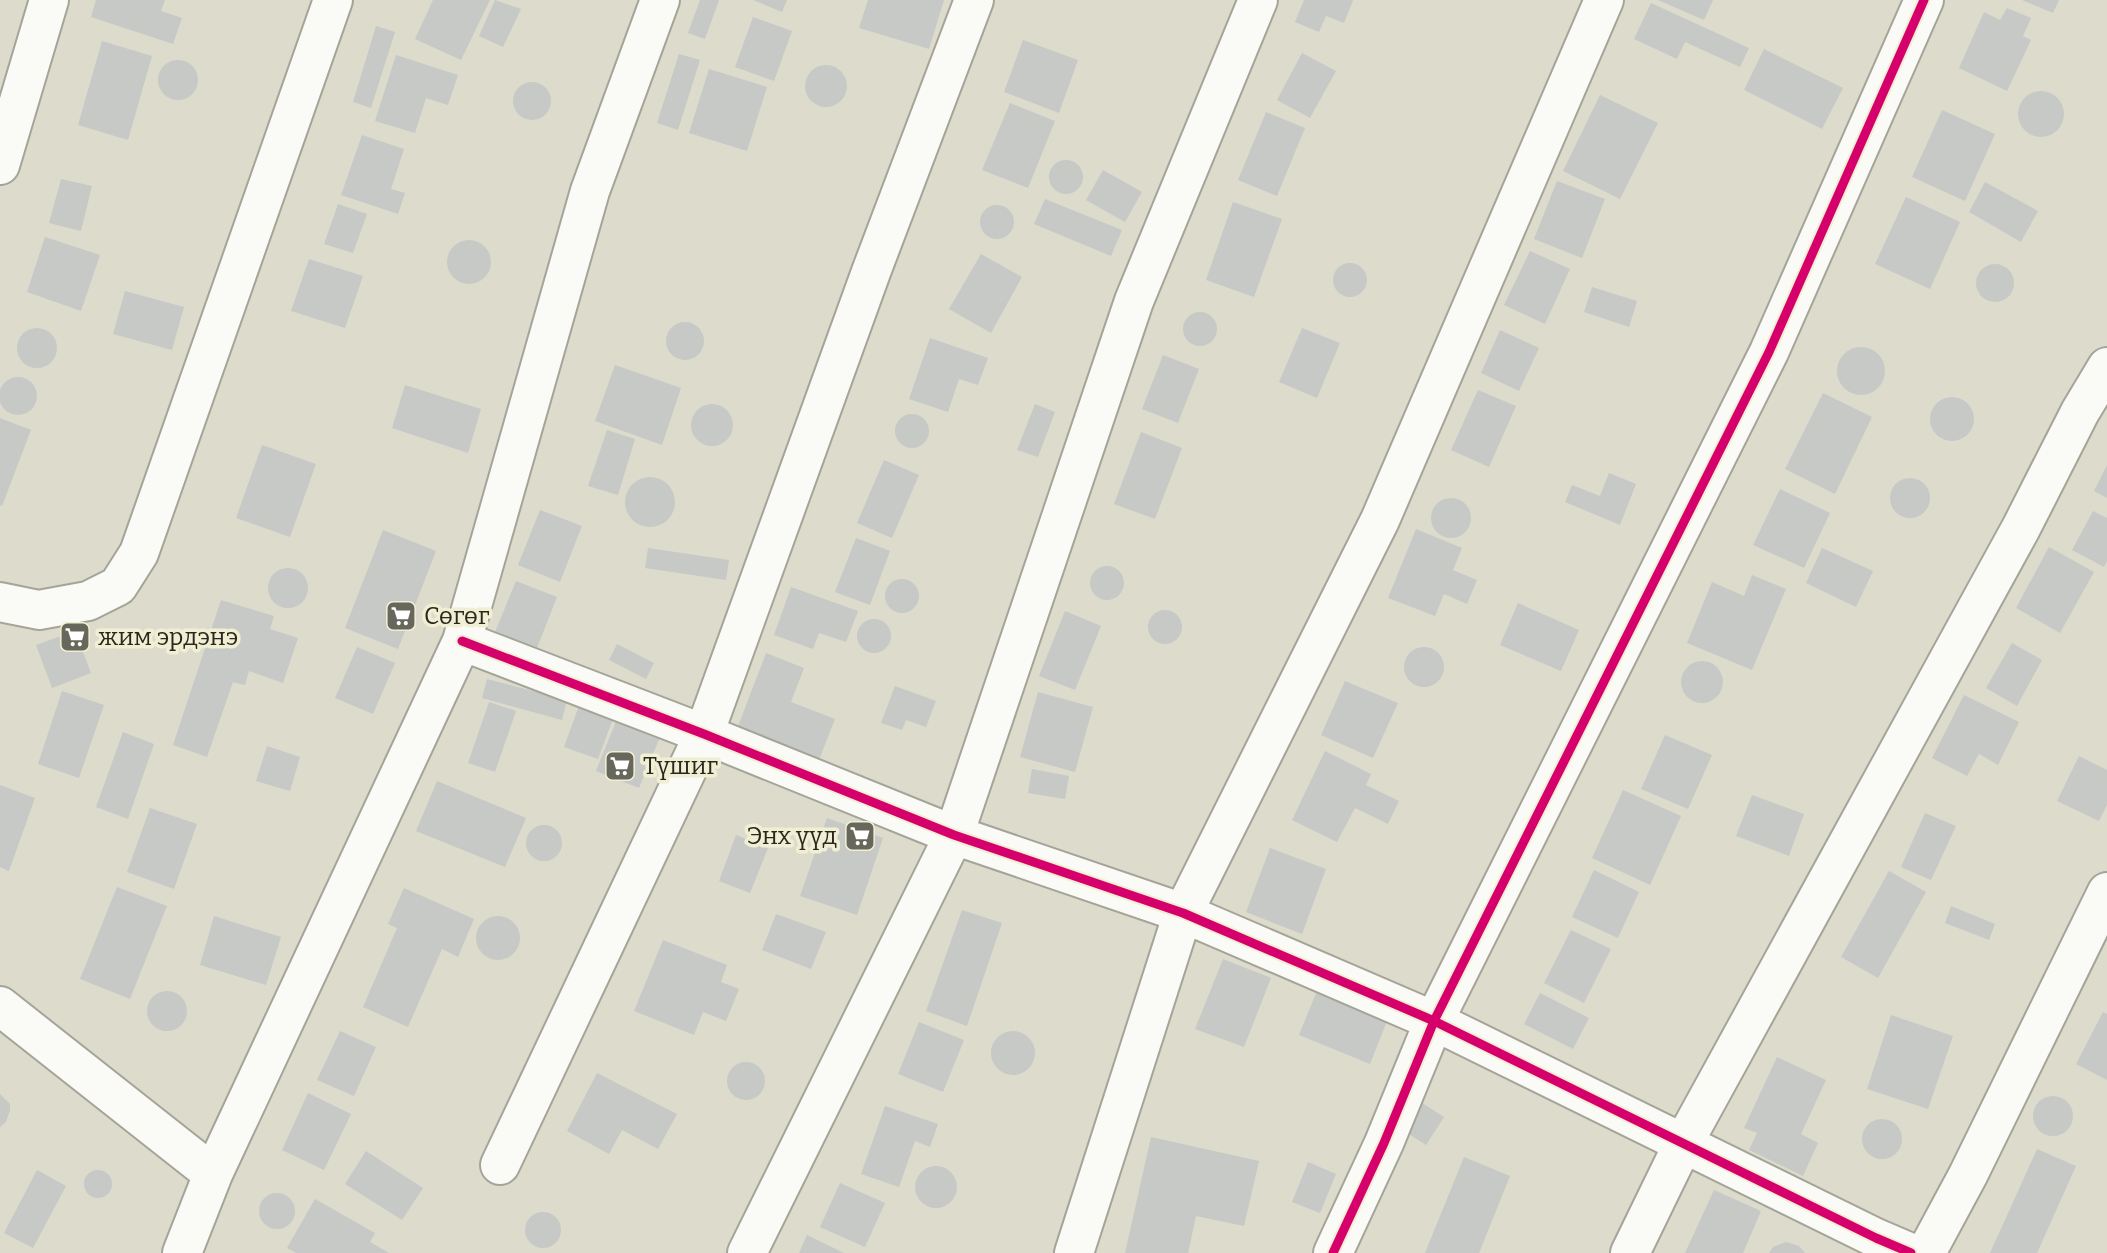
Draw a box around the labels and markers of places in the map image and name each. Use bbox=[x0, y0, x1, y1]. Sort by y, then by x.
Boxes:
supermarket icon: Сөгөг bbox=[384, 599, 418, 633]
place label: Сөгөг bbox=[424, 602, 490, 630]
supermarket icon: жим эрдэнэ bbox=[58, 620, 92, 654]
place label: жим эрдэнэ bbox=[98, 623, 238, 651]
supermarket icon: Түшиг bbox=[603, 749, 637, 783]
place label: Түшиг bbox=[643, 752, 719, 780]
supermarket icon: Энх үүд bbox=[843, 819, 877, 853]
place label: Энх үүд bbox=[747, 822, 837, 850]

